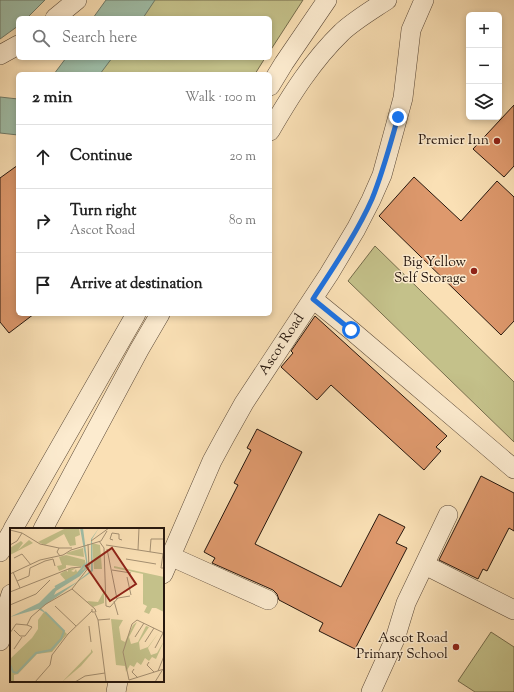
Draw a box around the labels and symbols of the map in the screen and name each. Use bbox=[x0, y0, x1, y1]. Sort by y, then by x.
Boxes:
route end bbox=[389, 108, 407, 126]
place label: Premier Inn bbox=[418, 131, 489, 151]
marker: Premier Inn bbox=[492, 136, 502, 146]
place label: Big Yellow Self Storage bbox=[394, 253, 467, 289]
marker: Big Yellow Self Storage bbox=[469, 266, 479, 276]
street label: Ascot Road bbox=[255, 310, 310, 380]
route start bbox=[342, 321, 360, 339]
inset map bbox=[10, 528, 164, 682]
place label: Ascot Road Primary School bbox=[356, 629, 448, 665]
marker: Ascot Road Primary School bbox=[451, 642, 461, 652]

